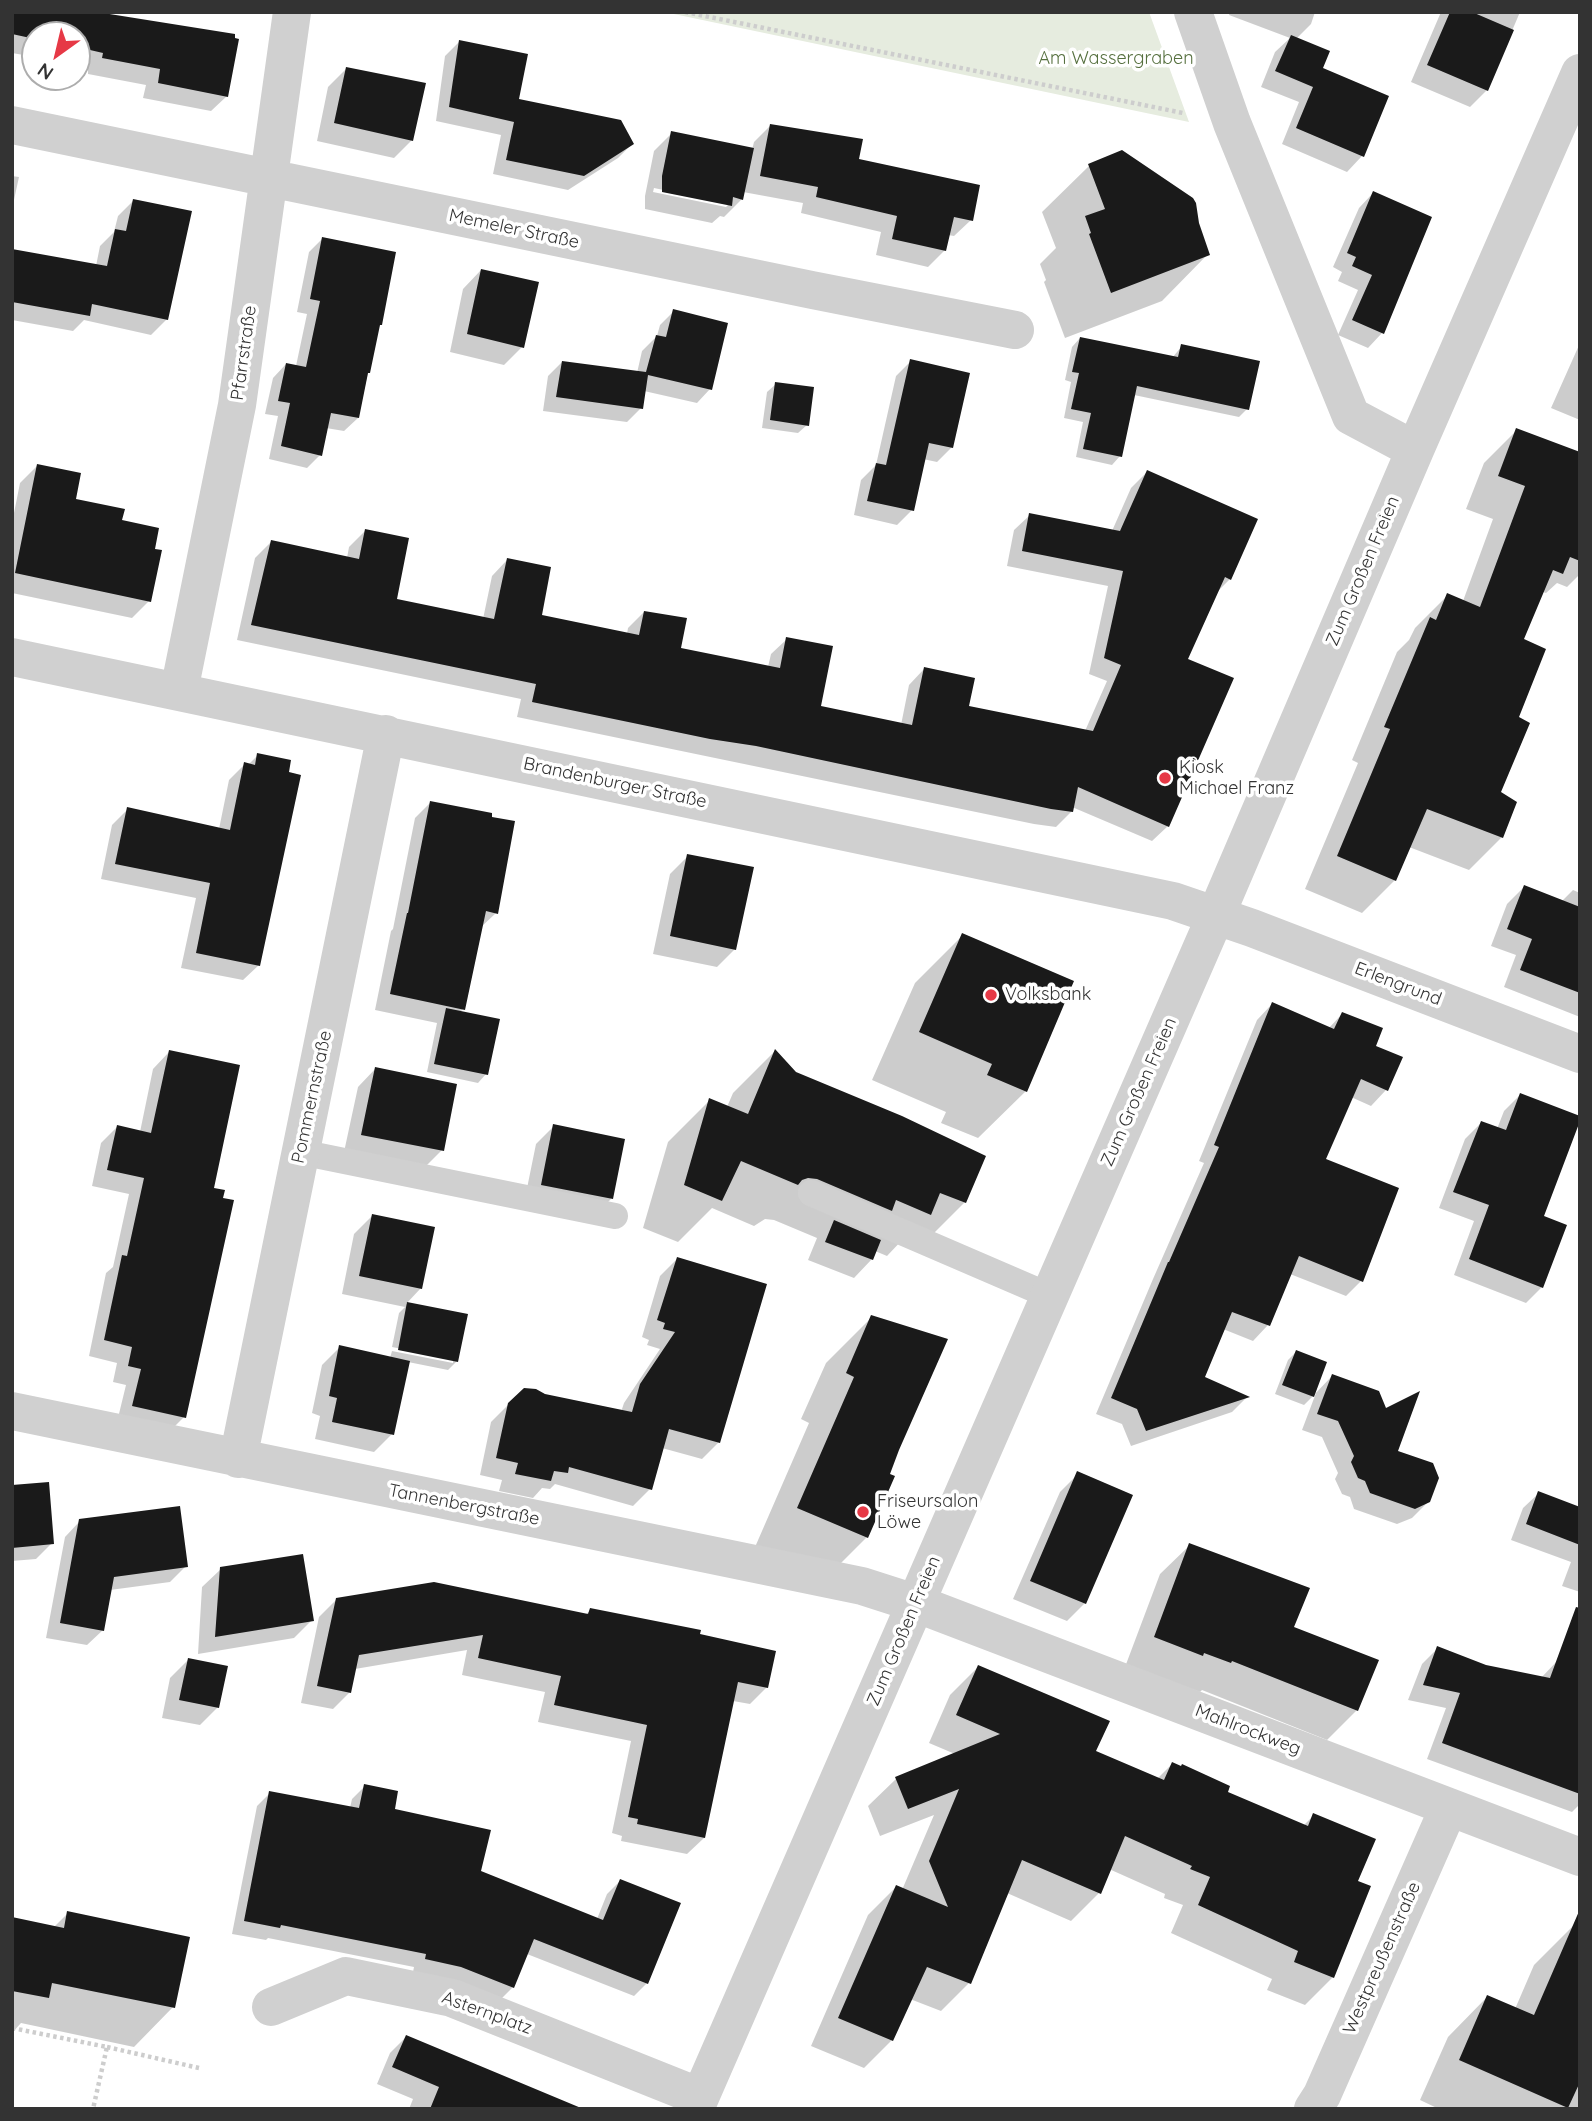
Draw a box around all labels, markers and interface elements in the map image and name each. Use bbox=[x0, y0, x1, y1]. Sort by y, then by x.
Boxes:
north arrow bbox=[21, 21, 91, 91]
park label: Am Wassergraben bbox=[1038, 48, 1194, 70]
text: N bbox=[33, 58, 58, 86]
street label: Memeler Straße bbox=[447, 205, 581, 253]
street label: Pfarrstraße bbox=[227, 304, 261, 402]
street label: Zum Großen Freien bbox=[1322, 493, 1404, 649]
street label: Brandenburger Straße bbox=[521, 753, 709, 813]
place label: Kiosk Michael Franz bbox=[1179, 757, 1294, 800]
marker: Kiosk Michael Franz bbox=[1157, 770, 1173, 786]
street label: Erlengrund bbox=[1351, 958, 1445, 1010]
place label: Volksbank bbox=[1005, 984, 1091, 1006]
marker: Volksbank bbox=[983, 987, 999, 1003]
street label: Zum Großen Freien bbox=[1096, 1014, 1182, 1170]
street label: Pommernstraße bbox=[287, 1029, 337, 1165]
street label: Tannenbergstraße bbox=[387, 1480, 541, 1530]
place label: Friseursalon Löwe bbox=[877, 1491, 978, 1534]
marker: Friseursalon Löwe bbox=[855, 1504, 871, 1520]
street label: Zum Großen Freien bbox=[863, 1553, 945, 1709]
street label: Mahlrockweg bbox=[1192, 1700, 1304, 1760]
street label: Westpreußenstraße bbox=[1339, 1879, 1425, 2037]
street label: Asternplatz bbox=[439, 1987, 535, 2039]

